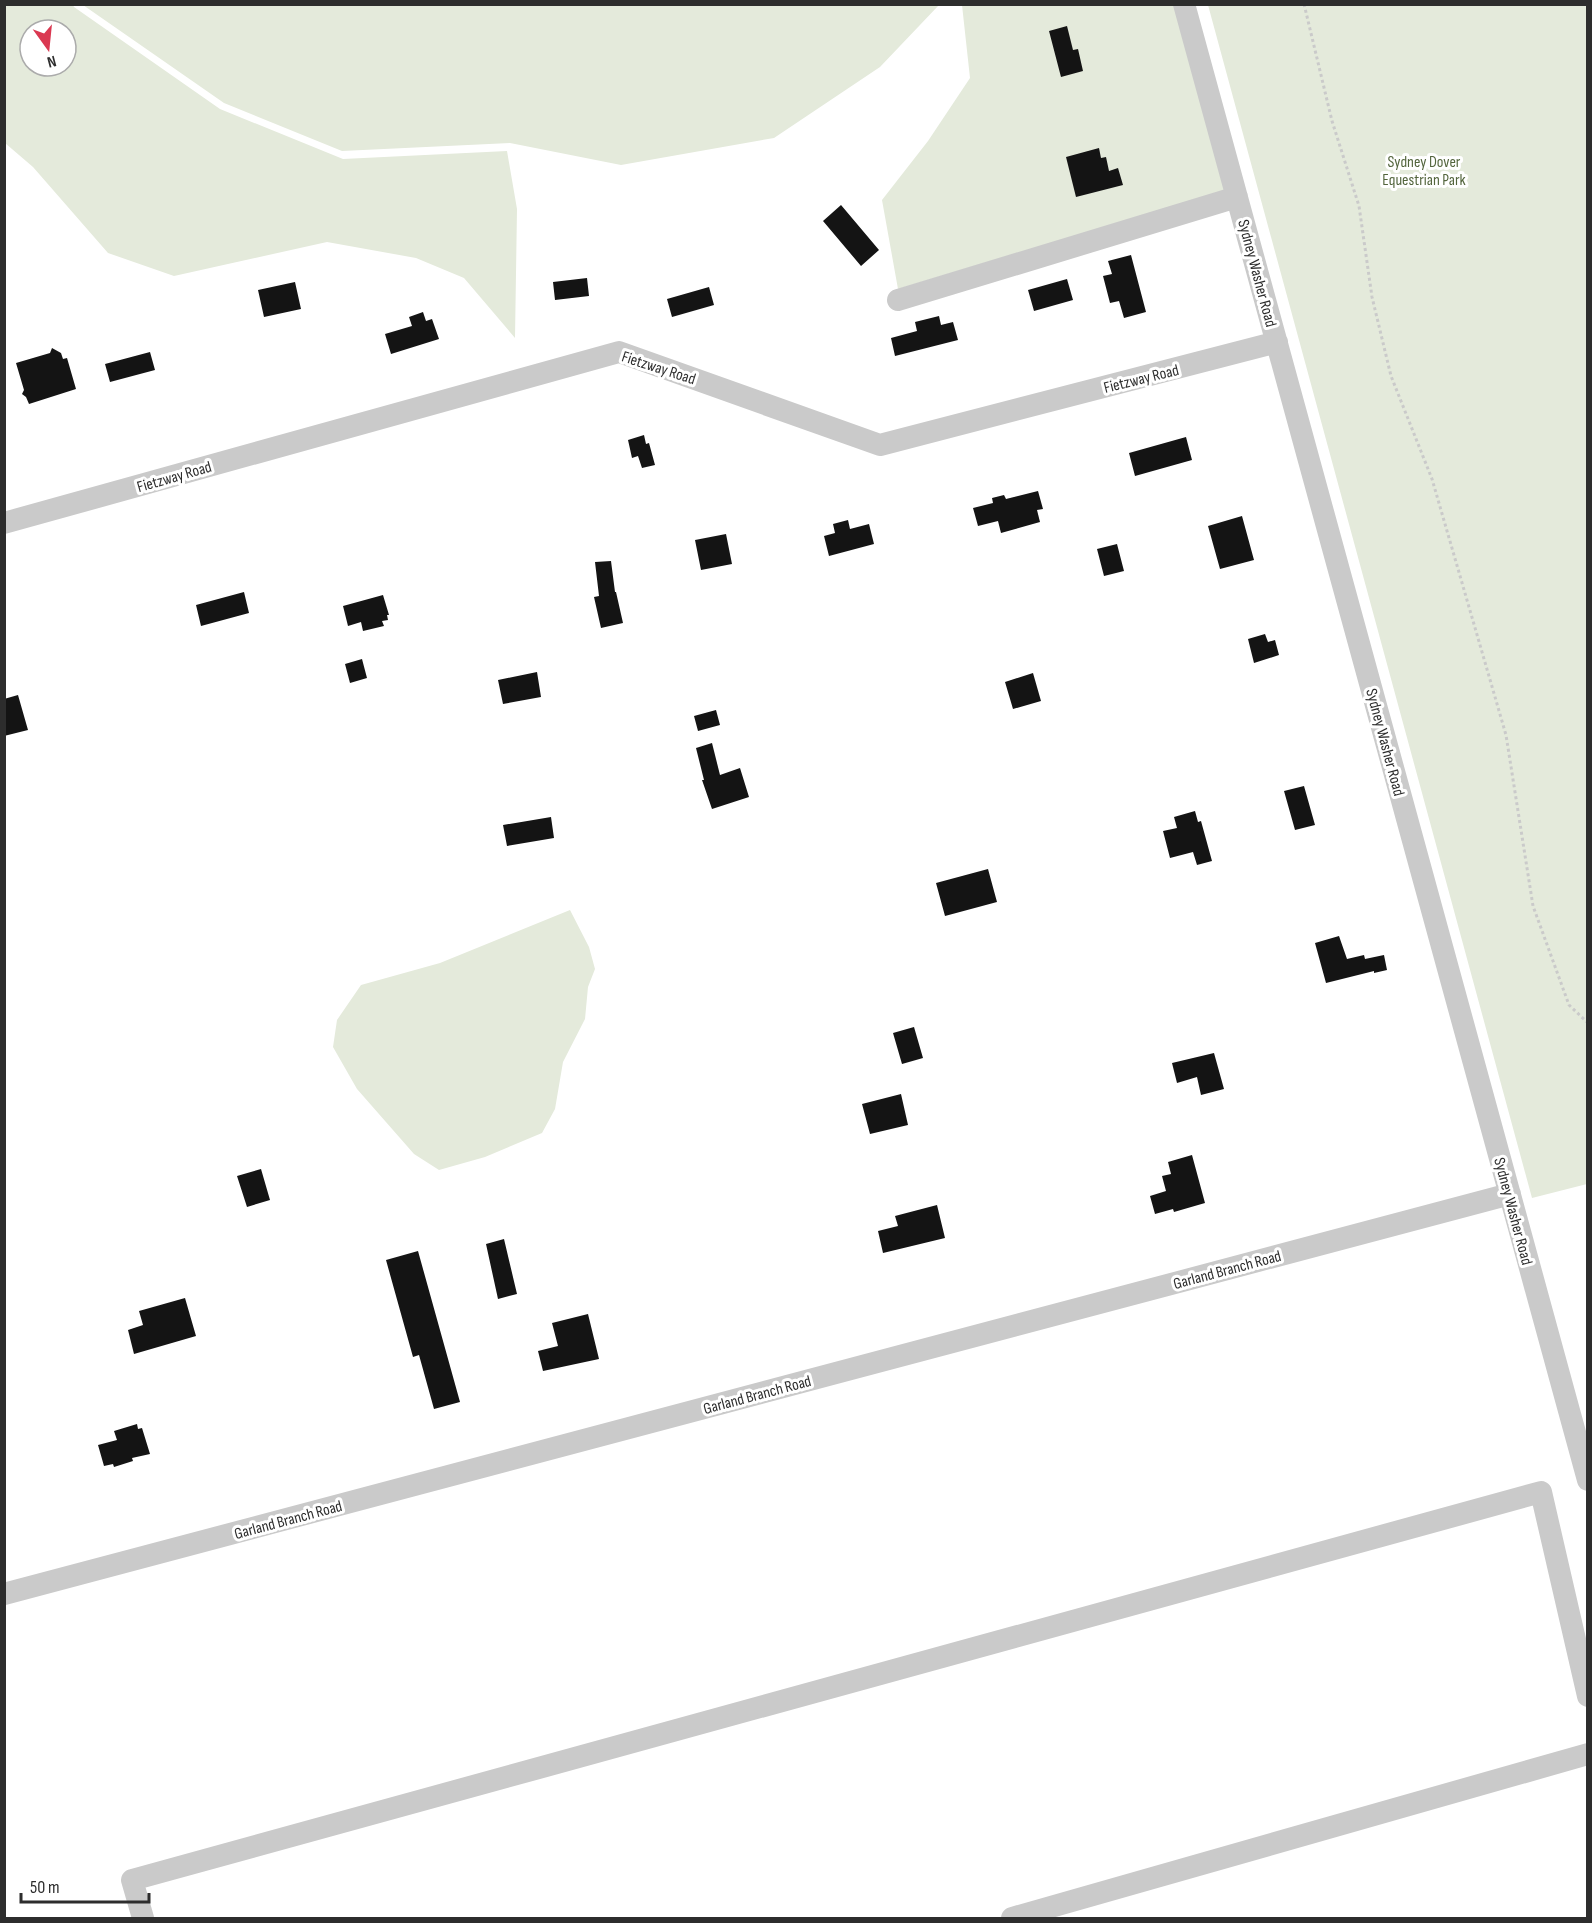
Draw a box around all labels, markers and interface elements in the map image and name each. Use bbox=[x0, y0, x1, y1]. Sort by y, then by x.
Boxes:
north arrow bbox=[18, 18, 78, 78]
text: N bbox=[45, 51, 58, 71]
park label: Sydney Dover Equestrian Park bbox=[1382, 153, 1466, 190]
street label: Sydney Washer Road bbox=[1233, 218, 1280, 329]
street label: Fietzway Road bbox=[619, 348, 698, 389]
street label: Fietzway Road bbox=[1102, 361, 1181, 398]
street label: Fietzway Road bbox=[135, 458, 214, 497]
street label: Sydney Washer Road bbox=[1361, 687, 1408, 798]
street label: Sydney Washer Road bbox=[1489, 1156, 1536, 1267]
street label: Garland Branch Road bbox=[1171, 1247, 1283, 1294]
street label: Garland Branch Road bbox=[701, 1372, 813, 1419]
street label: Garland Branch Road bbox=[232, 1497, 344, 1544]
scale bar bbox=[21, 1866, 148, 1904]
text: 50 m bbox=[30, 1877, 60, 1898]

